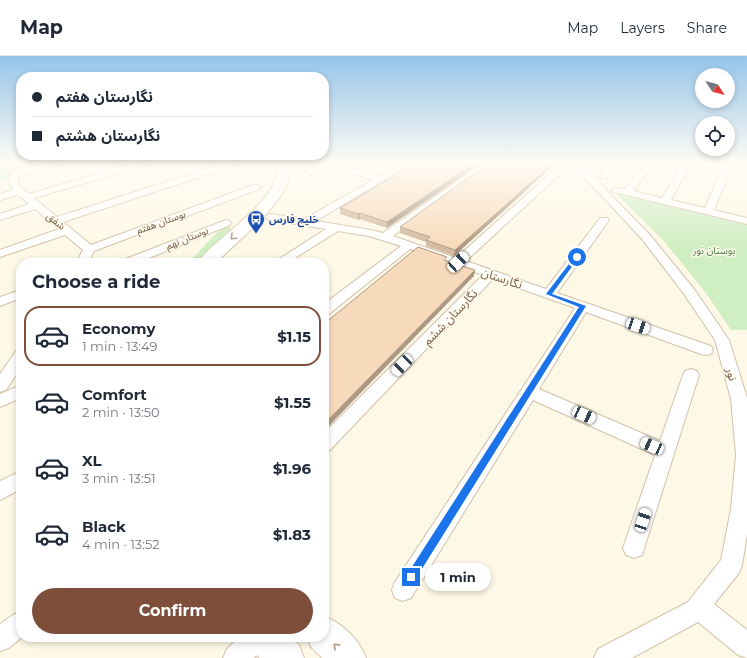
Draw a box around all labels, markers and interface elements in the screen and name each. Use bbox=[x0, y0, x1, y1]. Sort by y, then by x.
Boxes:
text: Map bbox=[20, 16, 63, 39]
text: Map bbox=[567, 19, 598, 37]
text: Layers bbox=[620, 19, 665, 37]
text: Share bbox=[687, 19, 727, 37]
north arrow bbox=[695, 68, 735, 108]
map controls bbox=[695, 68, 735, 156]
text: نگارستان هفتم bbox=[56, 87, 153, 106]
button: locate bbox=[695, 116, 735, 156]
text: نگارستان هشتم bbox=[56, 126, 160, 145]
street label: بوستان هفتم bbox=[135, 207, 188, 238]
street label: شفق bbox=[44, 209, 68, 233]
bus stop icon: خلیج فارس bbox=[246, 209, 266, 234]
place label: خلیج فارس bbox=[269, 213, 319, 228]
street label: بوستان نهم bbox=[164, 223, 211, 253]
one-way arrow bbox=[230, 232, 238, 239]
park label: بوستان نور bbox=[692, 244, 736, 257]
route start bbox=[568, 248, 586, 266]
car bbox=[445, 249, 471, 275]
street label: نگارستان bbox=[479, 264, 525, 292]
text: Choose a ride bbox=[32, 271, 160, 293]
street label: نگارستان ششم bbox=[420, 286, 482, 349]
car bbox=[625, 316, 651, 336]
icon: car bbox=[34, 318, 70, 354]
text: Economy bbox=[82, 319, 155, 338]
text: $1.15 bbox=[277, 327, 311, 346]
text: 1 min · 13:49 bbox=[82, 338, 157, 354]
car bbox=[389, 352, 415, 378]
street label: نور bbox=[723, 364, 741, 383]
icon: car bbox=[34, 384, 70, 420]
text: Comfort bbox=[82, 385, 147, 404]
text: $1.55 bbox=[274, 393, 311, 412]
text: 2 min · 13:50 bbox=[82, 404, 160, 420]
car bbox=[571, 405, 597, 425]
car bbox=[639, 436, 665, 456]
icon: car bbox=[34, 450, 70, 486]
text: XL bbox=[82, 451, 101, 470]
text: $1.96 bbox=[273, 459, 311, 478]
text: 3 min · 13:51 bbox=[82, 470, 156, 486]
car bbox=[634, 507, 652, 533]
icon: car bbox=[34, 516, 70, 552]
text: Black bbox=[82, 517, 126, 536]
text: $1.83 bbox=[273, 525, 311, 544]
text: 4 min · 13:52 bbox=[82, 536, 160, 552]
callout: 1 min bbox=[425, 563, 491, 591]
route end bbox=[402, 568, 420, 586]
text: 1 min bbox=[440, 569, 476, 585]
button: Confirm bbox=[32, 588, 313, 634]
one-way arrow bbox=[333, 643, 341, 651]

